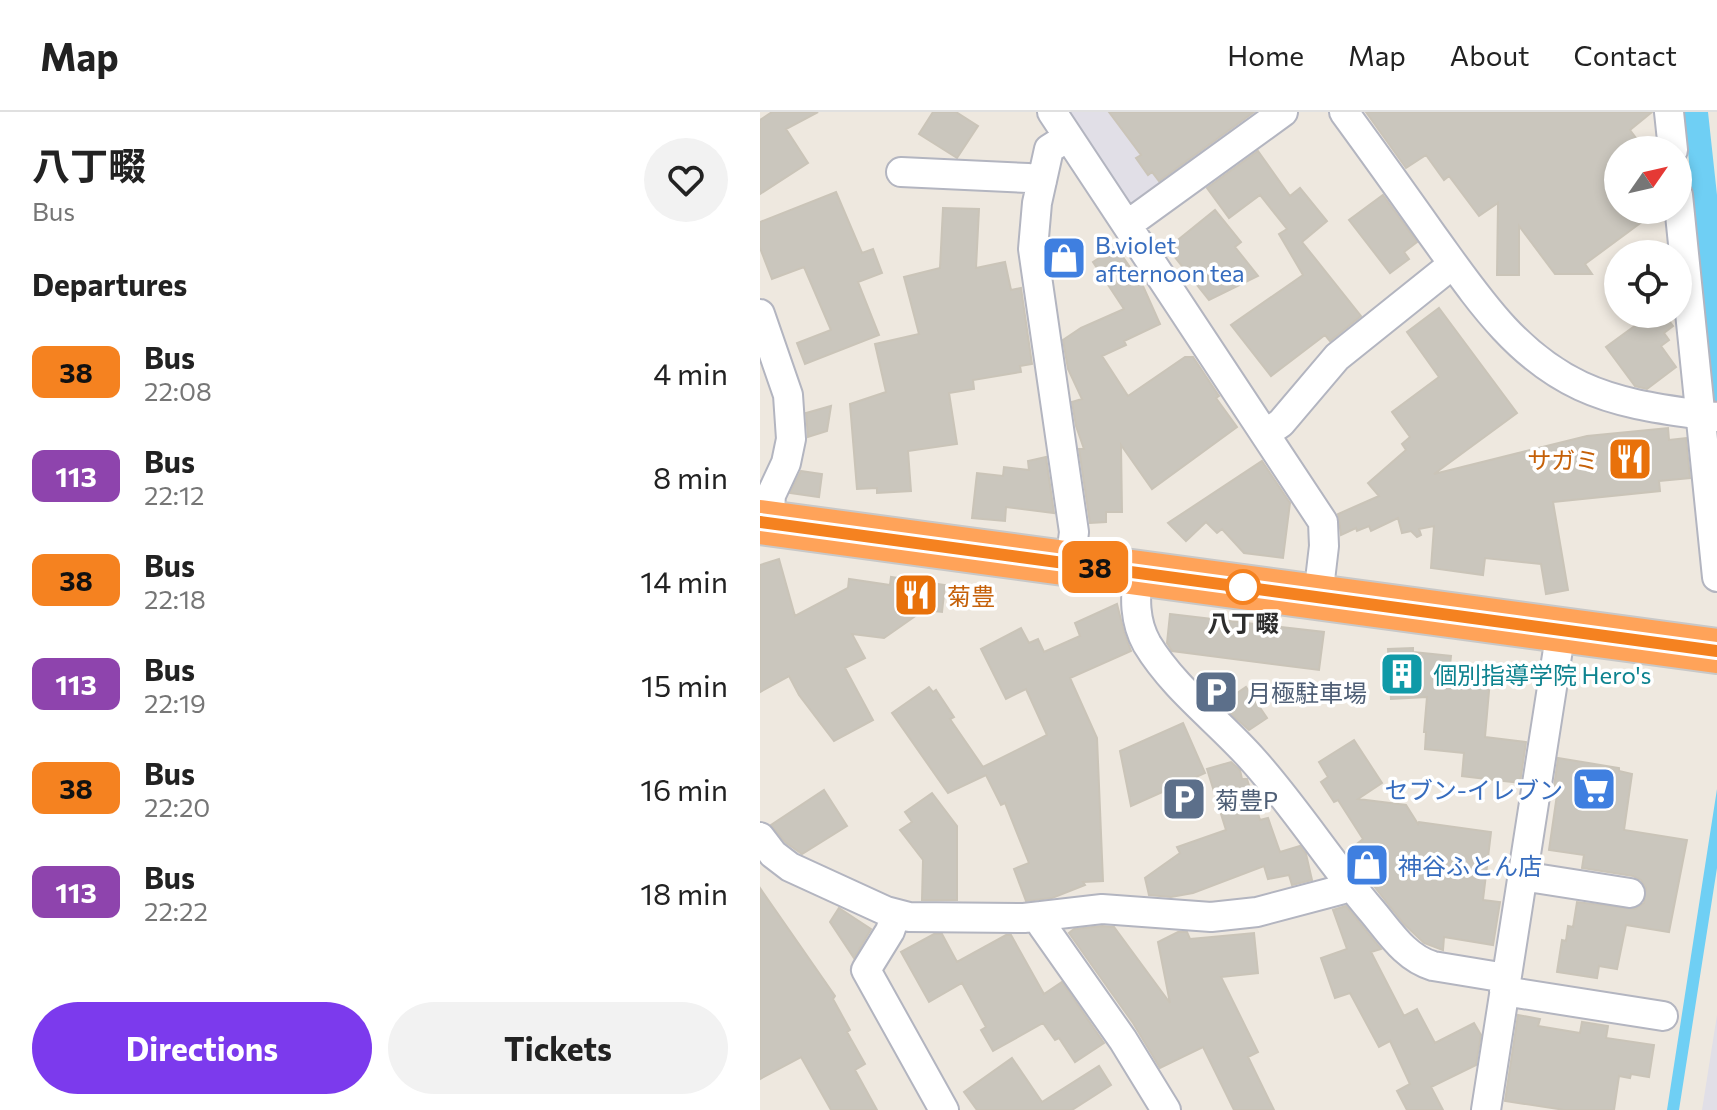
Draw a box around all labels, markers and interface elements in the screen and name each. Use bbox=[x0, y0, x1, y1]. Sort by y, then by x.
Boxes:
text: Map bbox=[40, 32, 119, 79]
text: Home bbox=[1227, 38, 1304, 72]
text: Map bbox=[1348, 38, 1406, 72]
text: About bbox=[1450, 38, 1530, 72]
text: Contact bbox=[1574, 38, 1677, 72]
north arrow bbox=[1604, 136, 1692, 224]
map controls bbox=[1604, 136, 1692, 328]
button: heart bbox=[644, 138, 728, 222]
text: 八丁畷 bbox=[32, 141, 146, 188]
text: Bus bbox=[32, 195, 75, 226]
place label: B.violet afternoon tea bbox=[1095, 230, 1245, 287]
shop icon: B.violet afternoon tea bbox=[1040, 234, 1088, 282]
button: locate bbox=[1604, 240, 1692, 328]
text: Departures bbox=[32, 265, 187, 302]
text: Bus bbox=[144, 338, 195, 375]
text: 4 min bbox=[653, 354, 728, 391]
text: 38 bbox=[59, 355, 93, 389]
text: 22:08 bbox=[144, 375, 212, 406]
restaurant icon: サガミ bbox=[1606, 435, 1654, 483]
text: Bus bbox=[144, 442, 195, 479]
place label: サガミ bbox=[1527, 445, 1599, 474]
text: 8 min bbox=[653, 458, 728, 495]
text: 113 bbox=[55, 459, 97, 493]
text: 22:12 bbox=[144, 479, 205, 510]
line badge: 38 bbox=[1059, 541, 1131, 593]
text: Bus bbox=[144, 546, 195, 583]
text: 38 bbox=[1078, 550, 1112, 584]
text: 14 min bbox=[640, 562, 728, 599]
text: 38 bbox=[59, 563, 93, 597]
marker: 八丁畷 bbox=[1226, 570, 1260, 604]
restaurant icon: 菊豊 bbox=[892, 571, 940, 619]
place label: 菊豊 bbox=[947, 581, 995, 610]
text: 22:18 bbox=[144, 583, 206, 614]
place label: 八丁畷 bbox=[1207, 608, 1279, 637]
text: Bus bbox=[144, 650, 195, 687]
building icon: 個別指導学院 Hero's bbox=[1378, 650, 1426, 698]
place label: 個別指導学院 Hero's bbox=[1433, 660, 1652, 689]
text: 15 min bbox=[641, 666, 728, 703]
text: 113 bbox=[55, 667, 97, 701]
parking icon: 月極駐車場 bbox=[1192, 668, 1240, 716]
place label: 月極駐車場 bbox=[1247, 678, 1367, 707]
text: 22:19 bbox=[144, 687, 206, 718]
text: Bus bbox=[144, 754, 195, 791]
supermarket icon: セブン-イレブン bbox=[1570, 765, 1618, 813]
text: 16 min bbox=[640, 770, 728, 807]
text: 38 bbox=[59, 771, 93, 805]
parking icon: 菊豊P bbox=[1160, 775, 1208, 823]
place label: セブン-イレブン bbox=[1385, 775, 1563, 804]
place label: 菊豊P bbox=[1215, 785, 1278, 814]
text: 22:20 bbox=[144, 791, 210, 822]
shop icon: 神谷ふとん店 bbox=[1343, 841, 1391, 889]
place label: 神谷ふとん店 bbox=[1398, 851, 1542, 880]
text: Bus bbox=[144, 858, 195, 895]
text: 18 min bbox=[640, 874, 728, 911]
text: 113 bbox=[55, 875, 97, 909]
text: 22:22 bbox=[144, 895, 208, 926]
button: Directions bbox=[32, 1002, 372, 1094]
button: Tickets bbox=[388, 1002, 728, 1094]

